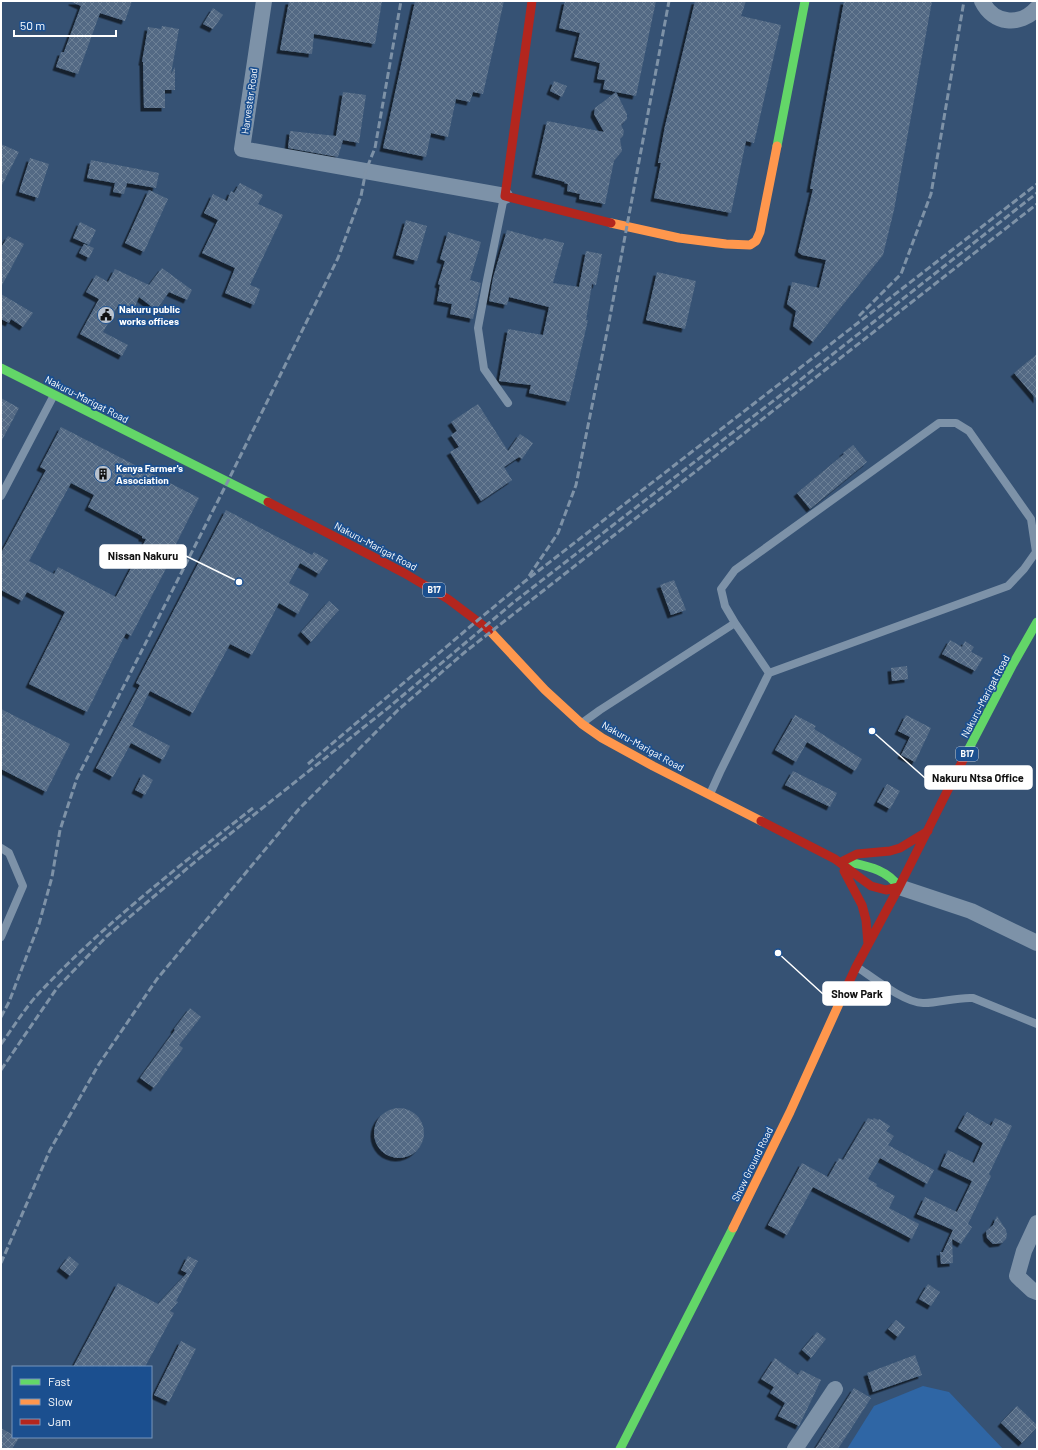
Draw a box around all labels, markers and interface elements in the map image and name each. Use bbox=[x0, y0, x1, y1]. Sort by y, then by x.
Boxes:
scale bar bbox=[14, 12, 116, 38]
text: 50 m bbox=[20, 18, 45, 32]
street label: Harvester Road bbox=[238, 67, 260, 135]
place label: Nakuru public works offices bbox=[119, 303, 181, 327]
public building icon: Nakuru public works offices bbox=[96, 305, 116, 325]
street label: Nakuru-Marigat Road bbox=[43, 373, 131, 425]
place label: Kenya Farmer's Association bbox=[116, 462, 183, 486]
building icon: Kenya Farmer's Association bbox=[93, 464, 113, 484]
street label: Nakuru-Marigat Road bbox=[333, 519, 419, 573]
callout: Nissan Nakuru bbox=[100, 545, 186, 568]
text: Nissan Nakuru bbox=[108, 549, 178, 562]
road number: B17 bbox=[423, 583, 445, 597]
street label: Nakuru-Marigat Road bbox=[958, 653, 1012, 739]
street label: Nakuru-Marigat Road bbox=[600, 718, 686, 774]
road number: B17 bbox=[956, 747, 978, 761]
callout: Nakuru Ntsa Office bbox=[925, 766, 1032, 789]
text: Nakuru Ntsa Office bbox=[932, 771, 1024, 784]
callout: Show Park bbox=[823, 982, 890, 1005]
text: Show Park bbox=[831, 987, 883, 1000]
street label: Show Ground Road bbox=[729, 1125, 775, 1203]
legend bbox=[12, 1366, 152, 1438]
text: Fast bbox=[48, 1374, 71, 1388]
text: Slow bbox=[48, 1394, 73, 1408]
text: Jam bbox=[48, 1414, 71, 1428]

